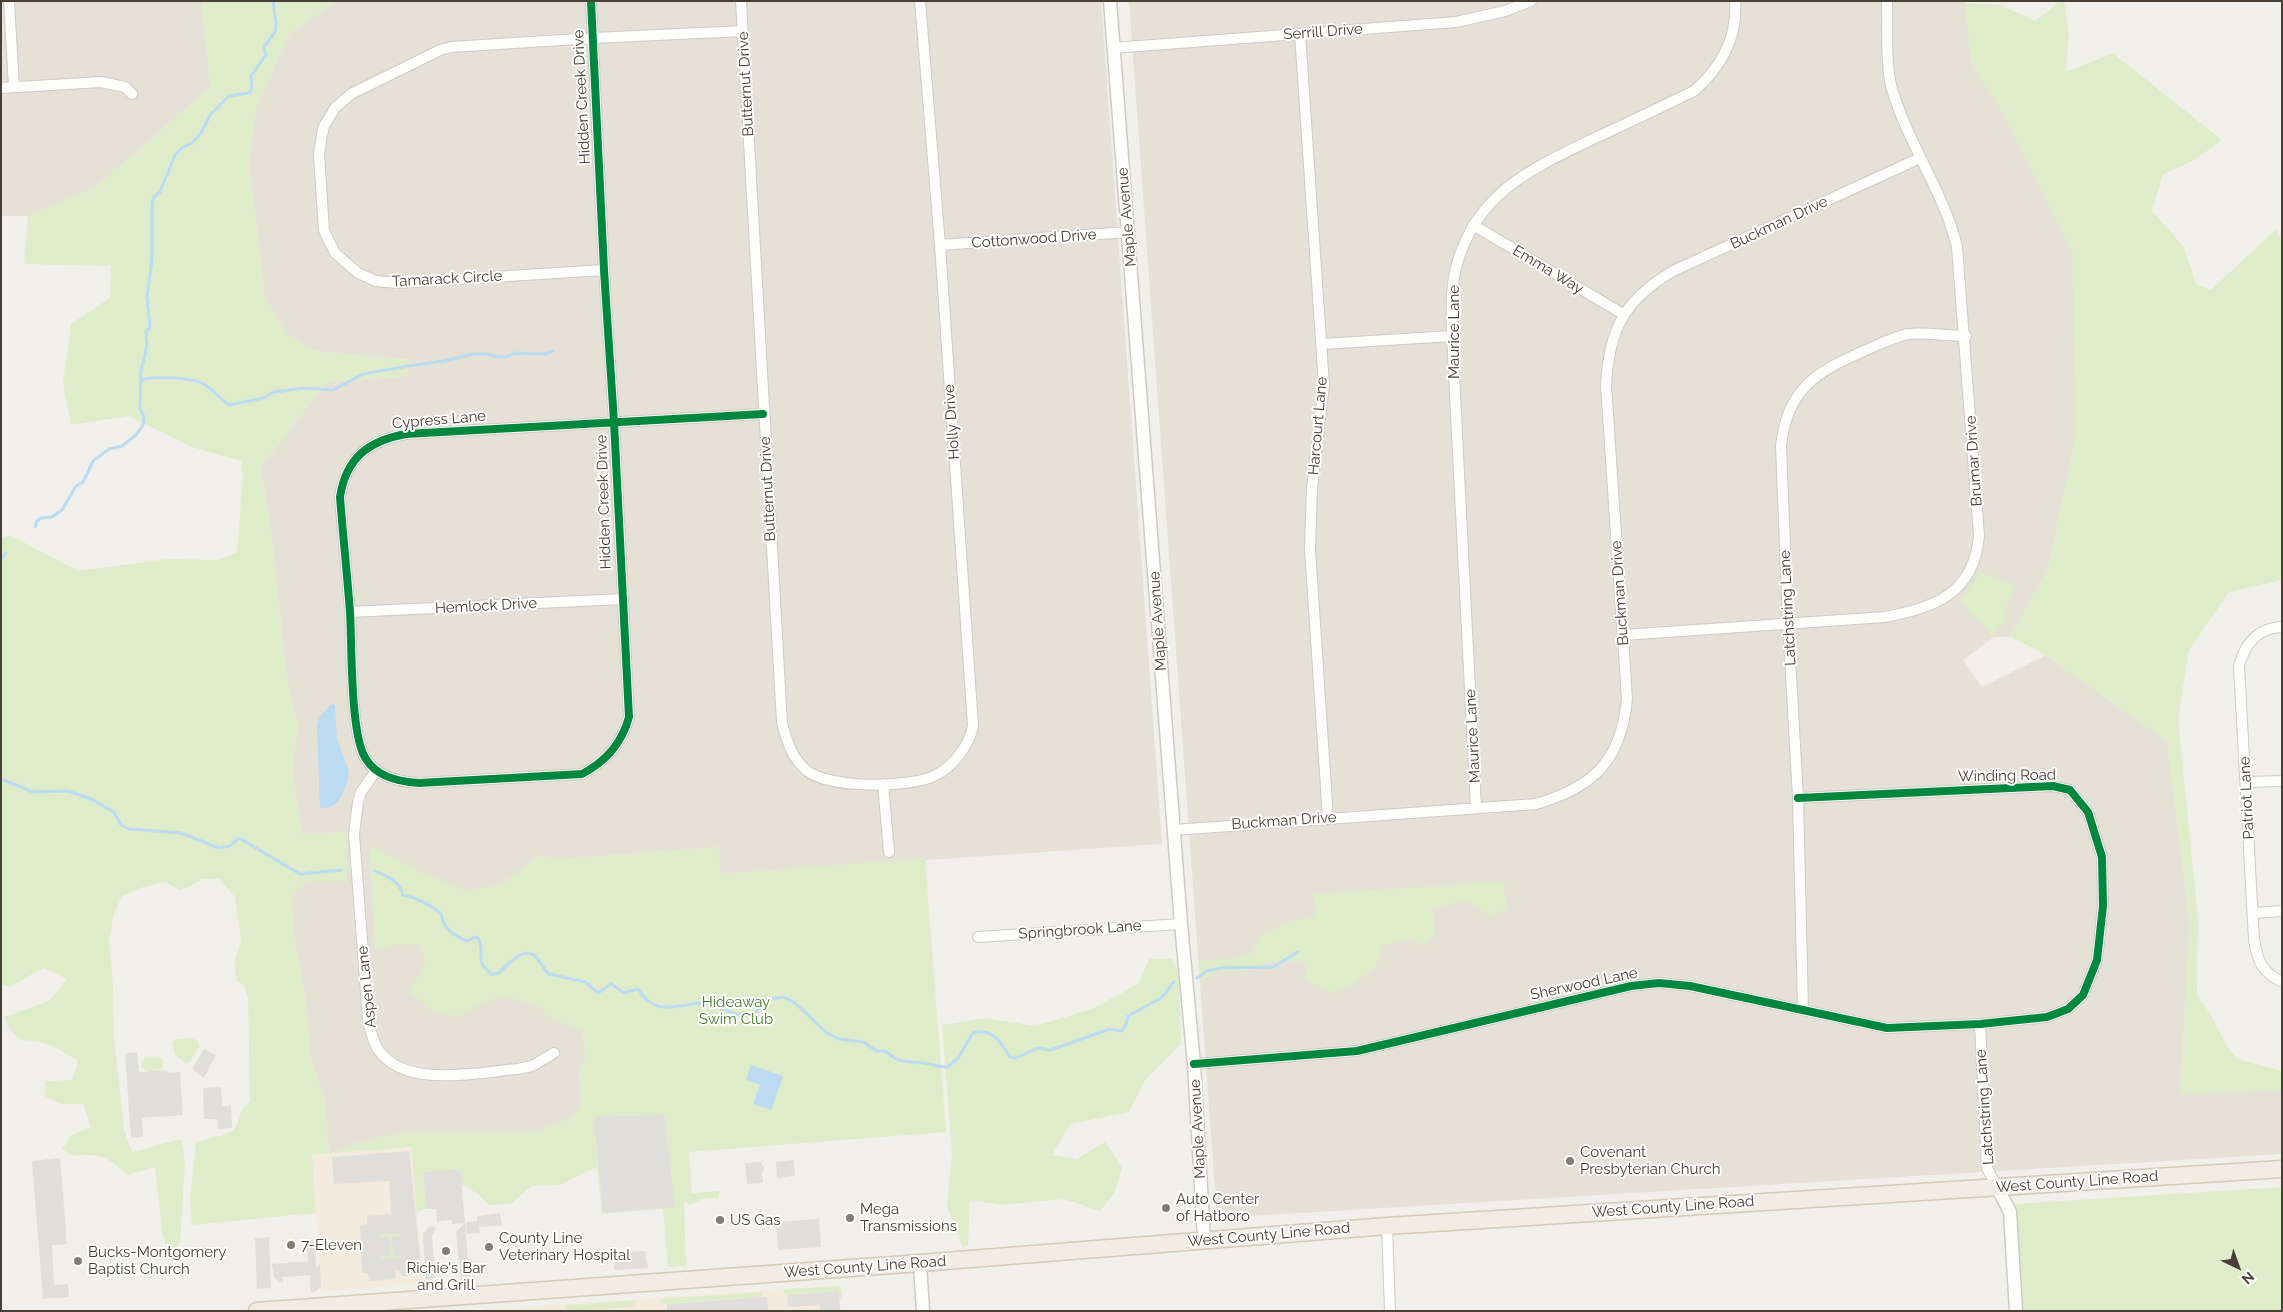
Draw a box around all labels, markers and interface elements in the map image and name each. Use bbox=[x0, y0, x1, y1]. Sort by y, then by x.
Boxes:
street label: Serrill Drive bbox=[1283, 20, 1363, 44]
street label: Hidden Creek Drive bbox=[569, 29, 595, 165]
street label: Butternut Drive bbox=[734, 31, 758, 137]
street label: Maple Avenue bbox=[1114, 166, 1140, 268]
street label: Buckman Drive bbox=[1727, 193, 1831, 253]
street label: Cottonwood Drive bbox=[971, 226, 1097, 252]
street label: Emma Way bbox=[1509, 242, 1587, 298]
street label: Tamarack Circle bbox=[391, 267, 503, 291]
street label: Maurice Lane bbox=[1445, 285, 1463, 379]
street label: Harcourt Lane bbox=[1305, 376, 1331, 476]
street label: Holly Drive bbox=[940, 384, 964, 460]
street label: Cypress Lane bbox=[391, 407, 487, 433]
street label: Brumar Drive bbox=[1962, 415, 1986, 507]
street label: Hidden Creek Drive bbox=[593, 434, 615, 570]
street label: Butternut Drive bbox=[756, 436, 780, 542]
street label: Buckman Drive bbox=[1607, 540, 1633, 646]
street label: Latchstring Lane bbox=[1776, 550, 1800, 666]
street label: Maple Avenue bbox=[1146, 571, 1170, 671]
street label: Hemlock Drive bbox=[434, 594, 538, 618]
street label: Maurice Lane bbox=[1462, 689, 1484, 783]
street label: Patriot Lane bbox=[2236, 756, 2258, 840]
street label: Winding Road bbox=[1958, 766, 2056, 786]
street label: Buckman Drive bbox=[1231, 808, 1337, 834]
street label: Springbrook Lane bbox=[1018, 917, 1142, 943]
street label: Aspen Lane bbox=[354, 945, 380, 1029]
street label: Sherwood Lane bbox=[1529, 964, 1639, 1004]
park label: Hideaway Swim Club bbox=[699, 993, 773, 1028]
street label: Latchstring Lane bbox=[1972, 1049, 1998, 1165]
street label: Maple Avenue bbox=[1186, 1079, 1210, 1179]
place label: Covenant Presbyterian Church bbox=[1580, 1143, 1720, 1178]
marker: Covenant Presbyterian Church bbox=[1564, 1155, 1576, 1167]
street label: West County Line Road bbox=[1995, 1167, 2159, 1197]
place label: Auto Center of Hatboro bbox=[1176, 1190, 1259, 1225]
street label: West County Line Road bbox=[1591, 1192, 1755, 1222]
place label: Mega Transmissions bbox=[860, 1200, 957, 1235]
marker: Auto Center of Hatboro bbox=[1160, 1202, 1172, 1214]
place label: US Gas bbox=[730, 1211, 780, 1229]
marker: Mega Transmissions bbox=[844, 1212, 856, 1224]
marker: US Gas bbox=[714, 1214, 726, 1226]
street label: West County Line Road bbox=[1187, 1219, 1351, 1251]
place label: County Line Veterinary Hospital bbox=[499, 1229, 630, 1264]
place label: 7-Eleven bbox=[301, 1236, 362, 1254]
marker: 7-Eleven bbox=[285, 1239, 297, 1251]
marker: County Line Veterinary Hospital bbox=[483, 1241, 495, 1253]
north arrow bbox=[2213, 1242, 2263, 1292]
place label: Bucks-Montgomery Baptist Church bbox=[88, 1243, 226, 1278]
marker: Richie's Bar and Grill bbox=[440, 1245, 452, 1257]
street label: West County Line Road bbox=[783, 1252, 947, 1282]
marker: Bucks-Montgomery Baptist Church bbox=[72, 1255, 84, 1267]
place label: Richie's Bar and Grill bbox=[406, 1259, 486, 1294]
text: N bbox=[2239, 1269, 2257, 1288]

